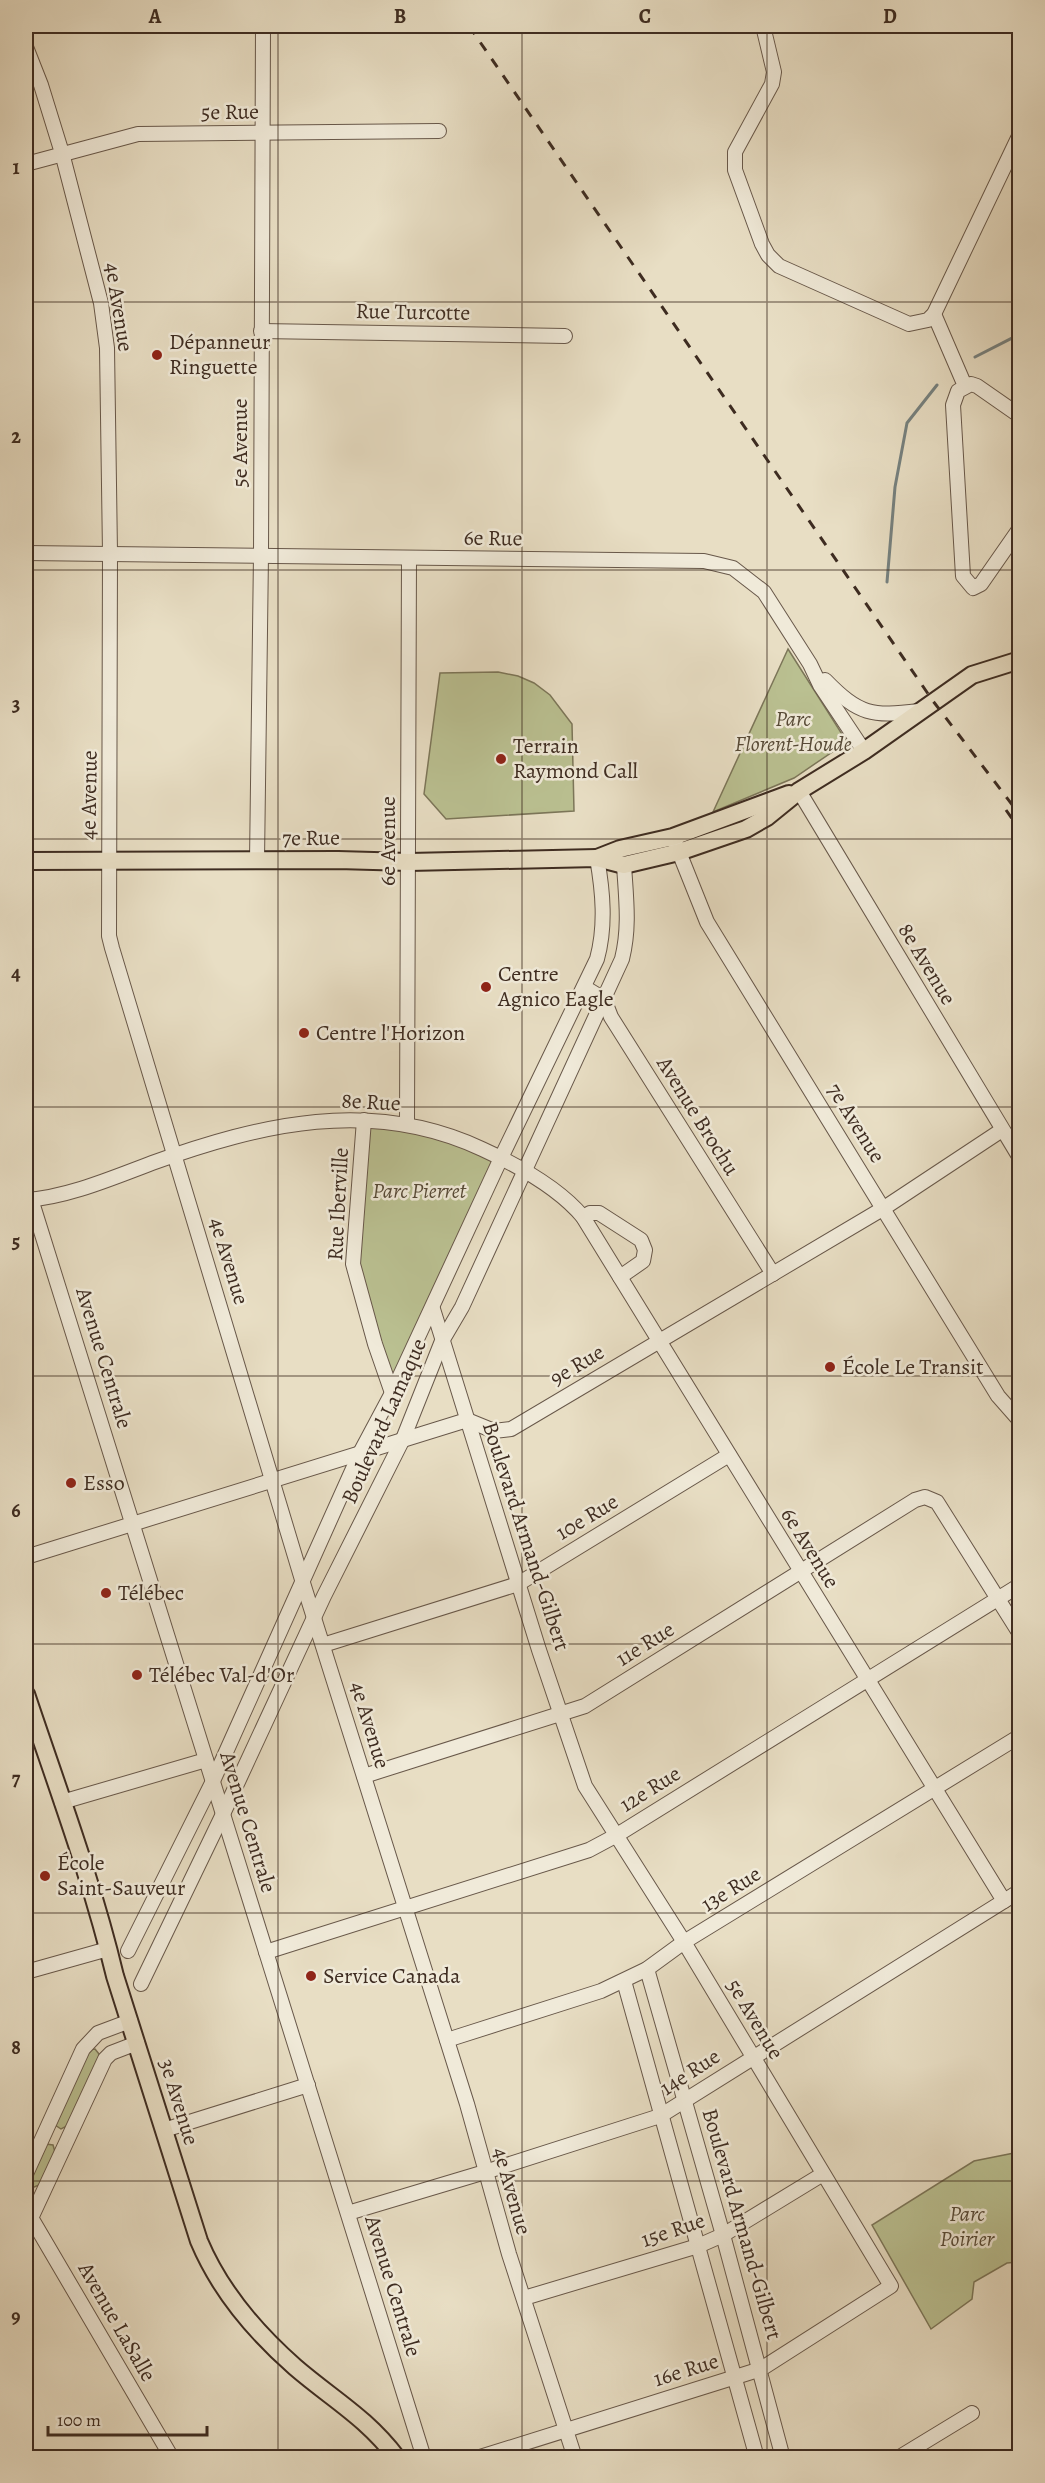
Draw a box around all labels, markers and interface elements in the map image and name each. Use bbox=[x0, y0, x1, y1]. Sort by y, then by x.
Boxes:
text: A bbox=[148, 3, 162, 30]
text: B bbox=[394, 3, 406, 30]
text: C bbox=[639, 3, 651, 30]
text: D bbox=[883, 3, 897, 30]
street label: 5e Rue bbox=[201, 96, 259, 128]
text: 1 bbox=[12, 154, 20, 181]
street label: 4e Avenue bbox=[97, 260, 141, 354]
street label: Rue Turcotte bbox=[355, 296, 471, 328]
place label: Dépanneur Ringuette bbox=[169, 327, 271, 382]
marker: Dépanneur Ringuette bbox=[150, 348, 164, 362]
street label: 5e Avenue bbox=[225, 398, 255, 488]
text: 2 bbox=[11, 423, 21, 450]
street label: 6e Rue bbox=[463, 522, 523, 554]
text: 3 bbox=[12, 691, 20, 718]
park label: Parc Florent-Houde bbox=[734, 704, 852, 759]
place label: Terrain Raymond Call bbox=[513, 731, 638, 786]
street label: 4e Avenue bbox=[73, 750, 105, 840]
marker: Terrain Raymond Call bbox=[494, 752, 508, 766]
street label: 6e Avenue bbox=[373, 796, 403, 886]
street label: 7e Rue bbox=[282, 822, 340, 854]
street label: 8e Avenue bbox=[891, 918, 963, 1010]
place label: Centre Agnico Eagle bbox=[497, 959, 614, 1014]
text: 4 bbox=[11, 960, 21, 987]
marker: Centre Agnico Eagle bbox=[479, 980, 493, 994]
place label: Centre l'Horizon bbox=[316, 1018, 465, 1048]
marker: Centre l'Horizon bbox=[297, 1026, 311, 1040]
street label: Avenue Brochu bbox=[649, 1050, 747, 1181]
street label: 7e Avenue bbox=[820, 1077, 892, 1169]
street label: 8e Rue bbox=[341, 1085, 401, 1119]
street label: Rue Iberville bbox=[320, 1147, 356, 1261]
park label: Parc Pierret bbox=[372, 1176, 467, 1206]
street label: 4e Avenue bbox=[202, 1214, 256, 1308]
text: 5 bbox=[12, 1228, 20, 1255]
street label: Avenue Centrale bbox=[68, 1283, 140, 1432]
street label: Boulevard Lamaque bbox=[334, 1334, 434, 1508]
street label: 9e Rue bbox=[544, 1337, 610, 1393]
place label: École Le Transit bbox=[842, 1352, 984, 1382]
marker: École Le Transit bbox=[823, 1360, 837, 1374]
street label: Boulevard Armand-Gilbert bbox=[475, 1418, 577, 1654]
place label: Esso bbox=[83, 1468, 125, 1498]
marker: Esso bbox=[64, 1476, 78, 1490]
street label: 10e Rue bbox=[550, 1487, 624, 1547]
text: 6 bbox=[11, 1497, 21, 1524]
street label: 6e Avenue bbox=[773, 1502, 847, 1594]
place label: Télébec bbox=[118, 1578, 184, 1608]
marker: Télébec bbox=[99, 1586, 113, 1600]
street label: 11e Rue bbox=[610, 1614, 680, 1674]
place label: Télébec Val-d'Or bbox=[149, 1660, 294, 1690]
marker: Télébec Val-d'Or bbox=[130, 1668, 144, 1682]
street label: 4e Avenue bbox=[343, 1678, 397, 1772]
street label: Avenue Centrale bbox=[212, 1747, 284, 1896]
street label: 12e Rue bbox=[614, 1759, 686, 1819]
text: 7 bbox=[12, 1765, 21, 1792]
place label: École Saint-Sauveur bbox=[57, 1848, 185, 1903]
street label: 13e Rue bbox=[695, 1859, 767, 1919]
marker: École Saint-Sauveur bbox=[38, 1869, 52, 1883]
place label: Service Canada bbox=[323, 1961, 461, 1991]
marker: Service Canada bbox=[304, 1969, 318, 1983]
street label: 5e Avenue bbox=[719, 1973, 791, 2065]
text: 8 bbox=[11, 2034, 21, 2061]
street label: 14e Rue bbox=[654, 2041, 726, 2103]
street label: 3e Avenue bbox=[152, 2055, 206, 2149]
street label: Boulevard Armand-Gilbert bbox=[695, 2105, 789, 2343]
street label: 4e Avenue bbox=[485, 2144, 539, 2238]
park label: Parc Poirier bbox=[940, 2199, 996, 2254]
street label: 15e Rue bbox=[637, 2205, 709, 2255]
street label: Avenue Centrale bbox=[357, 2211, 429, 2360]
street label: Avenue LaSalle bbox=[70, 2256, 163, 2387]
text: 9 bbox=[11, 2303, 21, 2330]
street label: 16e Rue bbox=[650, 2346, 722, 2394]
scale bar bbox=[48, 2399, 207, 2437]
text: 100 m bbox=[57, 2408, 101, 2432]

